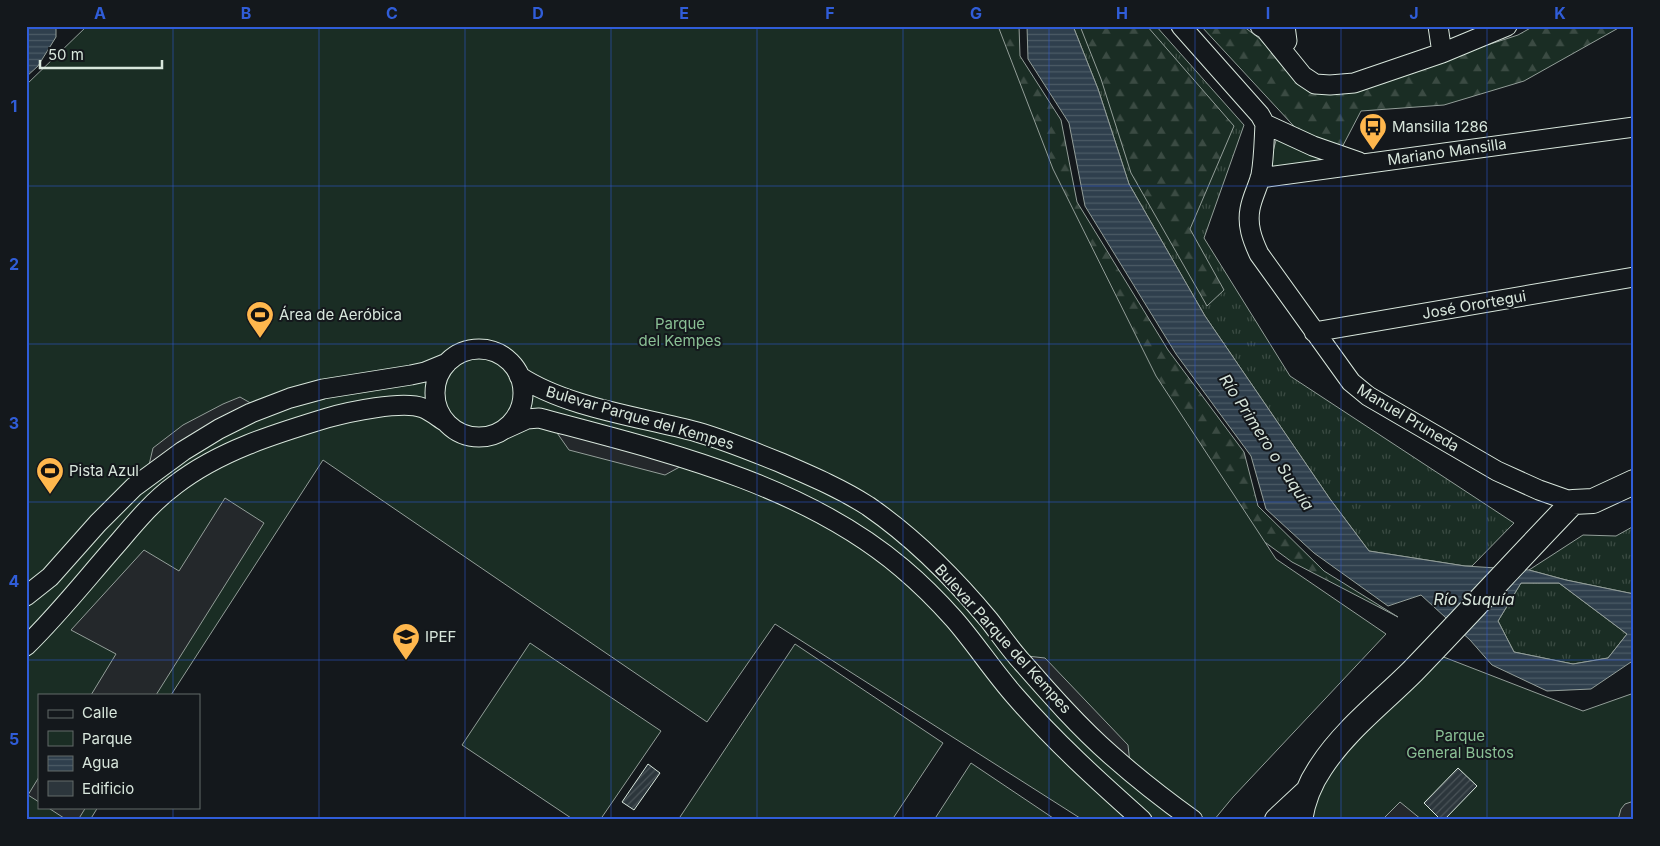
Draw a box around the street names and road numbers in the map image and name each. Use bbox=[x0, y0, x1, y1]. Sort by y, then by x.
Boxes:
street label: Mariano Mansilla bbox=[1386, 134, 1508, 169]
street label: José Orortegui bbox=[1420, 286, 1527, 323]
street label: Manuel Pruneda bbox=[1354, 380, 1463, 455]
street label: Bulevar Parque del Kempes bbox=[544, 382, 736, 454]
street label: Bulevar Parque del Kempes bbox=[931, 560, 1076, 717]

